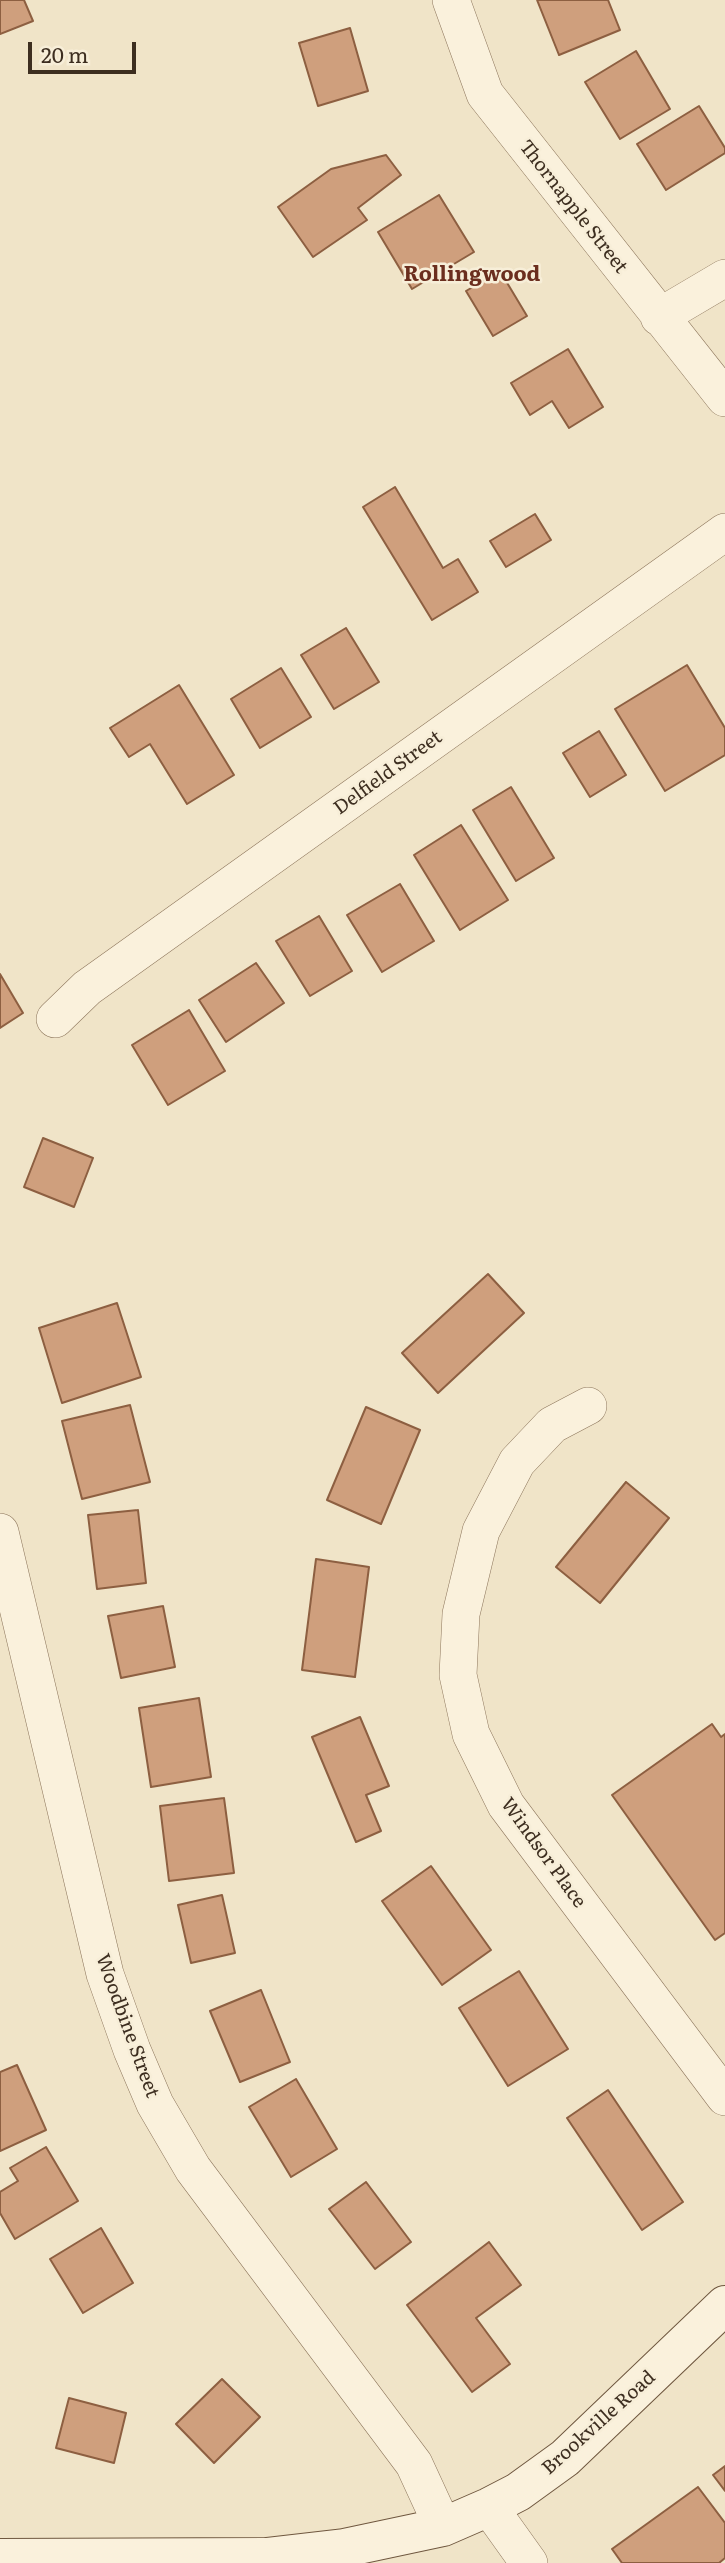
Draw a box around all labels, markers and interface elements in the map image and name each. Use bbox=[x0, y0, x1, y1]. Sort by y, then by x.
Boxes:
scale bar bbox=[32, 28, 140, 72]
text: 20 m bbox=[41, 38, 88, 69]
street label: Thornapple Street bbox=[514, 136, 632, 278]
district label: Rollingwood bbox=[404, 262, 540, 288]
street label: Delfield Street bbox=[329, 726, 447, 820]
street label: Windsor Place bbox=[495, 1794, 591, 1912]
street label: Woodbine Street bbox=[90, 1951, 164, 2101]
street label: Brookville Road bbox=[538, 2366, 660, 2480]

